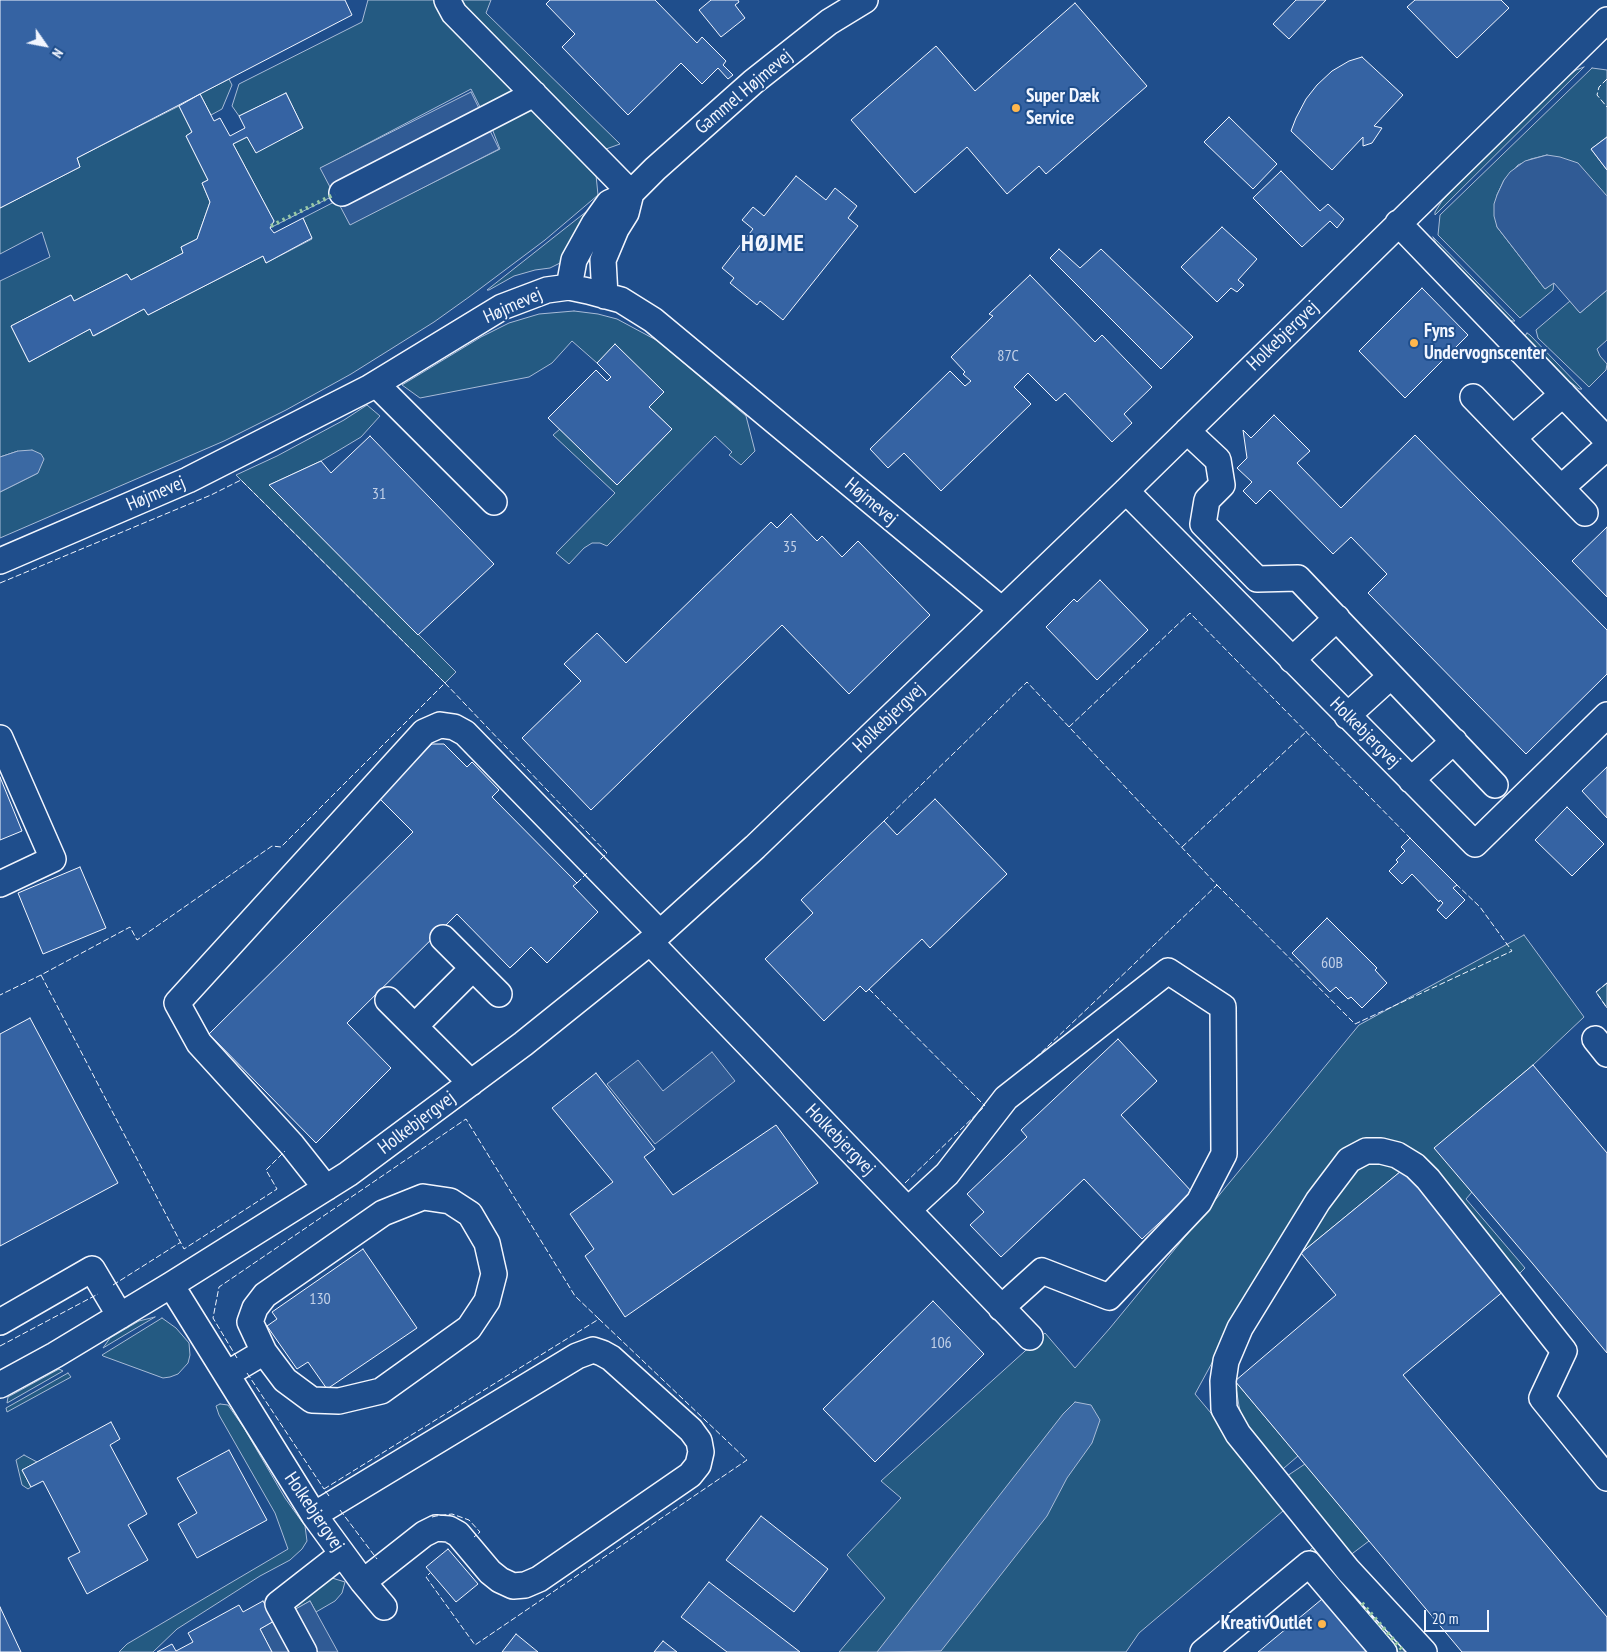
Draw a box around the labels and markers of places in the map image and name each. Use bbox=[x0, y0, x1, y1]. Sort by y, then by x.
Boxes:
place label: Super Dæk Service bbox=[1026, 86, 1099, 130]
marker: Super Dæk Service bbox=[1010, 102, 1022, 114]
place label: Fyns Undervognscenter bbox=[1424, 321, 1546, 365]
marker: Fyns Undervognscenter bbox=[1408, 337, 1420, 349]
place label: KreativOutlet bbox=[1221, 1613, 1312, 1635]
marker: KreativOutlet bbox=[1316, 1618, 1328, 1630]

